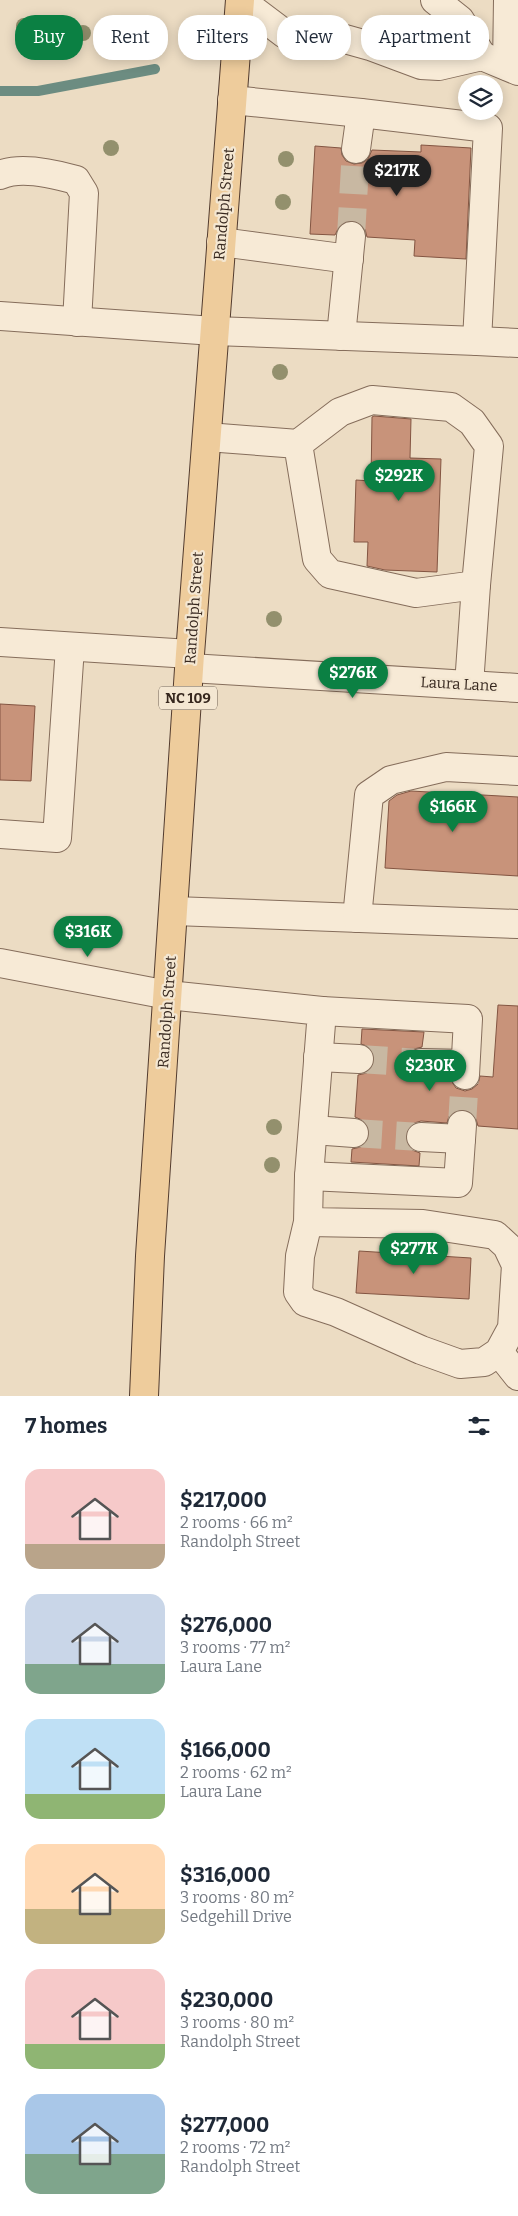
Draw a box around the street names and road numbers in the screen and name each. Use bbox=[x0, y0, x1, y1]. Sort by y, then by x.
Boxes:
street label: Randolph Street bbox=[210, 146, 238, 261]
street label: Randolph Street bbox=[181, 551, 207, 665]
street label: Laura Lane bbox=[420, 673, 498, 695]
road number: NC 109 bbox=[159, 686, 217, 710]
street label: Randolph Street bbox=[154, 955, 180, 1069]

